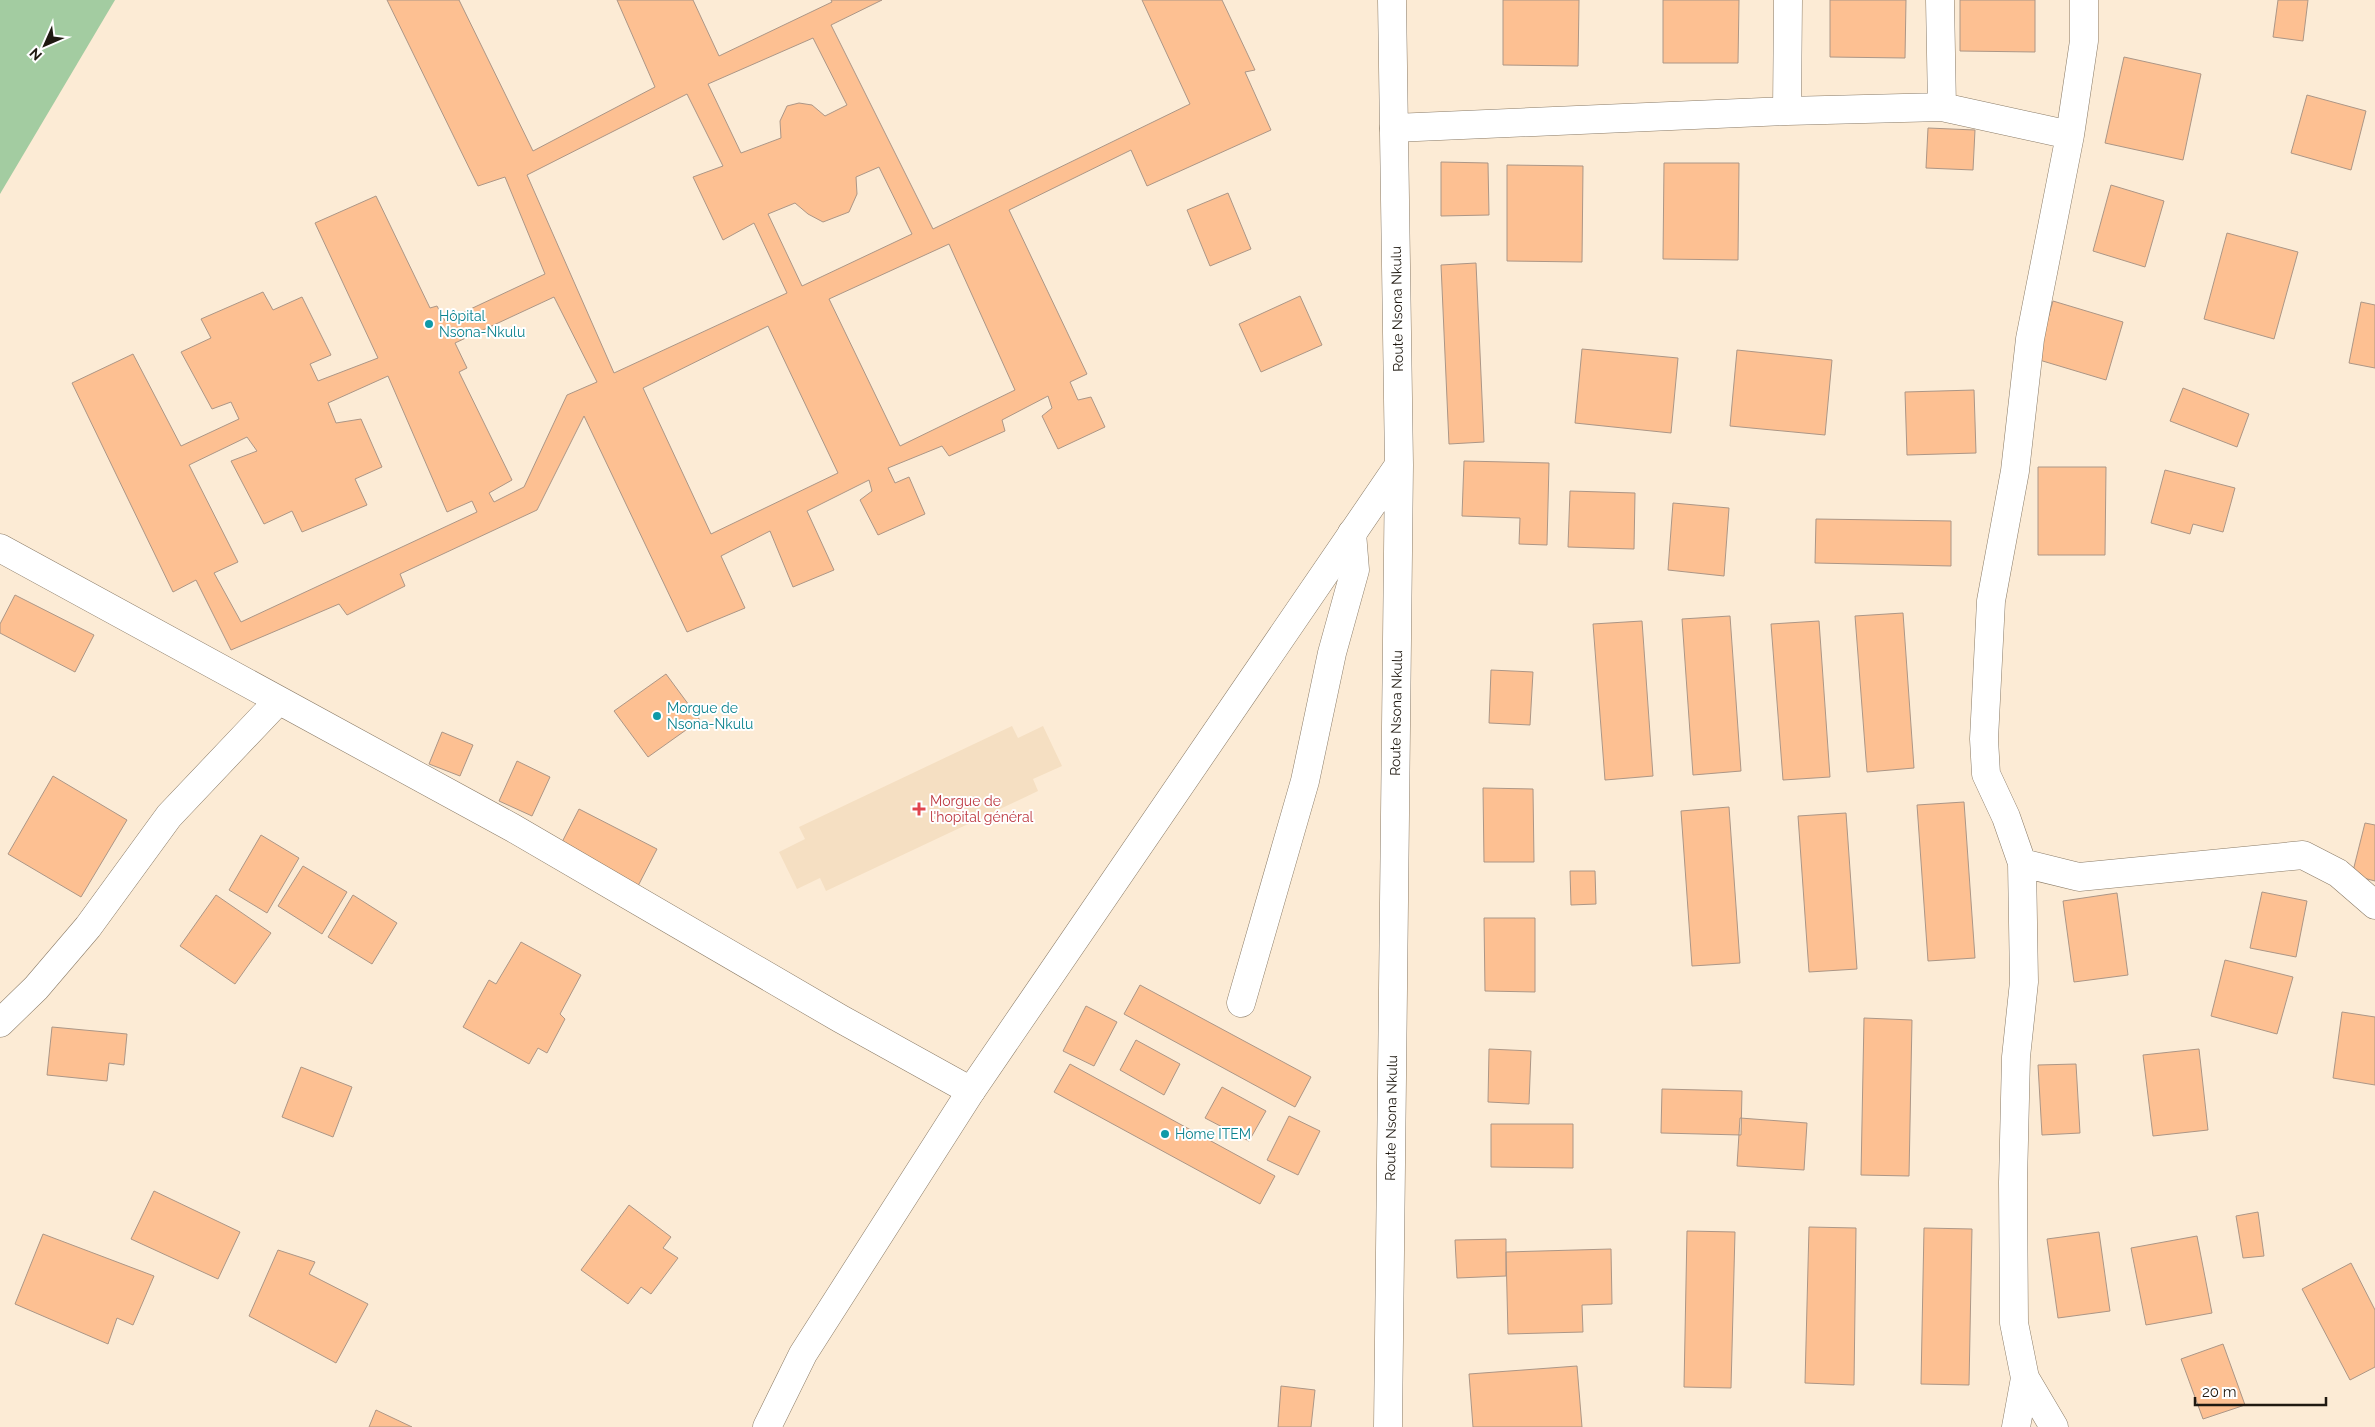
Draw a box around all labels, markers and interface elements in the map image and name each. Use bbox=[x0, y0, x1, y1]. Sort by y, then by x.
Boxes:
north arrow bbox=[20, 20, 70, 70]
text: N bbox=[26, 45, 45, 64]
street label: Route Nsona Nkulu bbox=[1388, 246, 1406, 372]
place label: Hôpital Nsona-Nkulu bbox=[439, 308, 525, 340]
marker: Hôpital Nsona-Nkulu bbox=[423, 318, 435, 330]
street label: Route Nsona Nkulu bbox=[1387, 650, 1405, 776]
place label: Morgue de Nsona-Nkulu bbox=[667, 700, 753, 732]
marker: Morgue de Nsona-Nkulu bbox=[651, 710, 663, 722]
place label: Morgue de l'hopital général bbox=[930, 793, 1034, 825]
marker: Morgue de l'hopital général bbox=[912, 802, 926, 816]
street label: Route Nsona Nkulu bbox=[1382, 1055, 1400, 1181]
place label: Home ITEM bbox=[1175, 1126, 1251, 1142]
marker: Home ITEM bbox=[1159, 1128, 1171, 1140]
scale bar bbox=[2195, 1374, 2326, 1406]
text: 20 m bbox=[2202, 1383, 2237, 1401]

